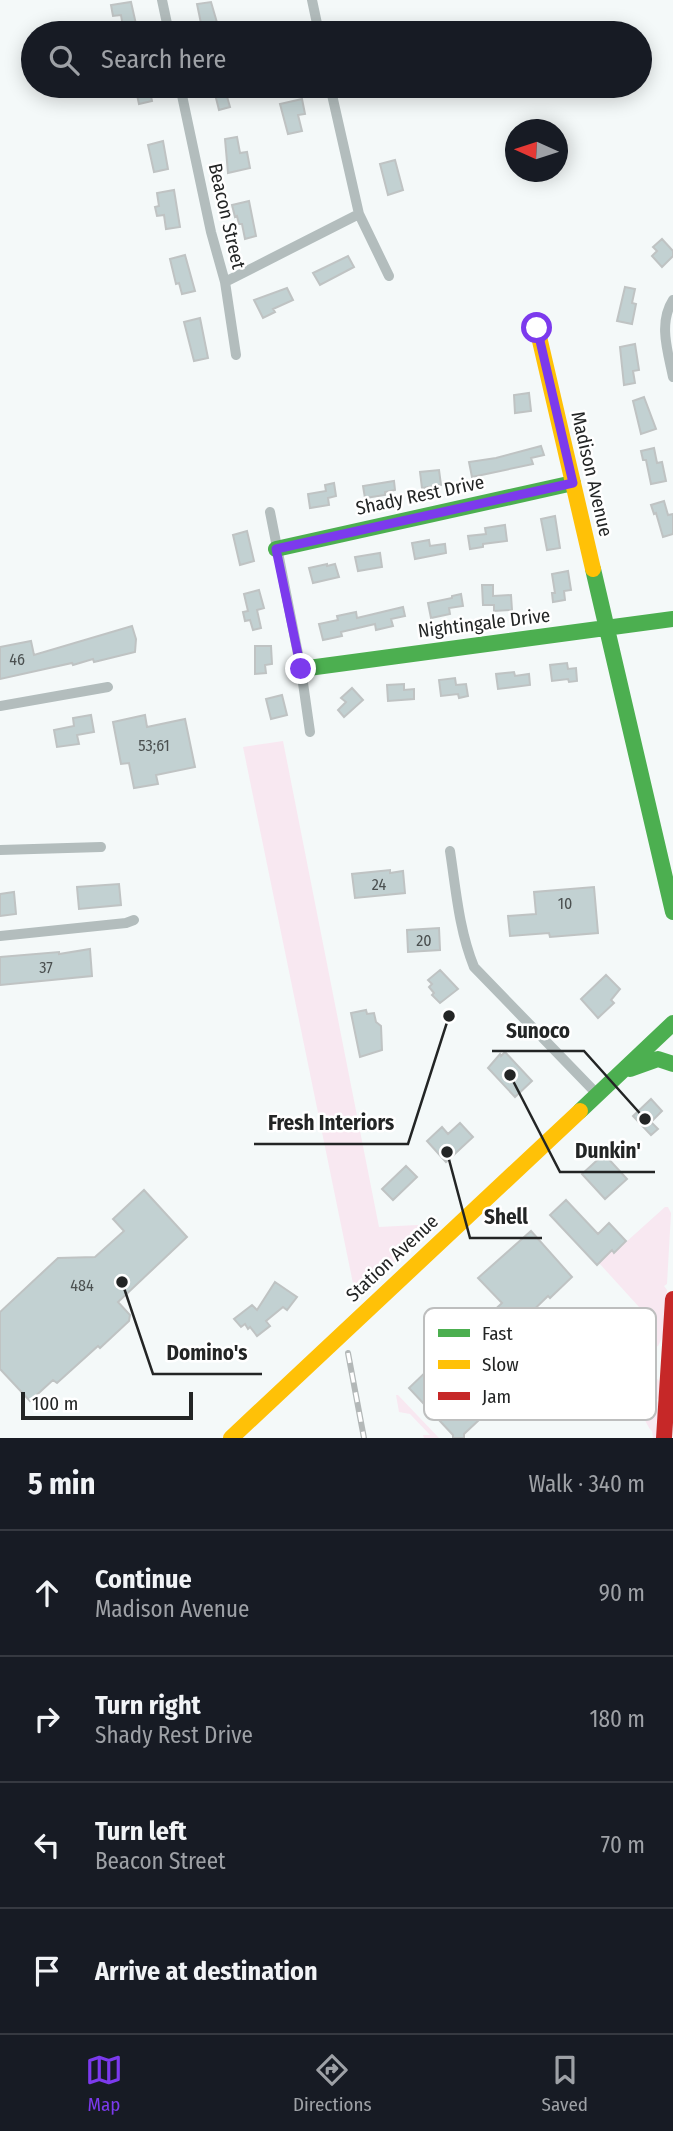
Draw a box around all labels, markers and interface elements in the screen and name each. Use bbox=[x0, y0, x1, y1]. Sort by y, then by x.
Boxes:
search box bbox=[21, 21, 652, 98]
icon: search bbox=[45, 41, 83, 79]
text: Search here bbox=[101, 44, 226, 75]
north arrow bbox=[505, 119, 568, 182]
street label: Beacon Street bbox=[204, 161, 251, 272]
route start bbox=[521, 312, 552, 343]
street label: Madison Avenue bbox=[566, 409, 618, 539]
street label: Shady Rest Drive bbox=[354, 470, 486, 520]
street label: Nightingale Drive bbox=[417, 603, 551, 643]
house number: 46 bbox=[9, 650, 25, 669]
route end bbox=[285, 653, 316, 684]
house number: 53;61 bbox=[138, 736, 170, 755]
house number: 24 bbox=[372, 875, 386, 894]
house number: 10 bbox=[558, 894, 572, 913]
house number: 20 bbox=[416, 931, 432, 950]
house number: 37 bbox=[39, 958, 53, 977]
callout: Sunoco bbox=[492, 1009, 584, 1051]
text: Sunoco bbox=[506, 1018, 570, 1044]
callout: Fresh Interiors bbox=[254, 1102, 408, 1144]
text: Fresh Interiors bbox=[268, 1110, 394, 1136]
callout: Dunkin' bbox=[560, 1130, 655, 1172]
text: Dunkin' bbox=[575, 1138, 641, 1164]
callout: Shell bbox=[470, 1196, 542, 1238]
text: Shell bbox=[484, 1204, 528, 1230]
street label: Station Avenue bbox=[341, 1210, 443, 1306]
house number: 484 bbox=[70, 1276, 94, 1295]
legend bbox=[424, 1308, 656, 1420]
text: Fast bbox=[482, 1322, 513, 1345]
callout: Domino's bbox=[153, 1332, 262, 1374]
text: Domino's bbox=[167, 1340, 247, 1366]
text: Slow bbox=[482, 1353, 519, 1376]
text: Jam bbox=[482, 1385, 511, 1408]
scale bar bbox=[21, 1389, 192, 1421]
text: 100 m bbox=[32, 1392, 78, 1415]
text: 5 min bbox=[28, 1466, 95, 1502]
text: Walk · 340 m bbox=[528, 1470, 645, 1498]
text: Continue bbox=[95, 1564, 192, 1595]
icon: ahead bbox=[28, 1574, 66, 1612]
text: 90 m bbox=[599, 1579, 645, 1607]
text: Madison Avenue bbox=[95, 1595, 249, 1623]
text: Turn right bbox=[95, 1690, 201, 1721]
icon: right bbox=[28, 1700, 66, 1738]
text: 180 m bbox=[589, 1705, 645, 1733]
text: Shady Rest Drive bbox=[95, 1721, 253, 1749]
text: Turn left bbox=[95, 1816, 187, 1847]
icon: left bbox=[28, 1826, 66, 1864]
text: 70 m bbox=[601, 1831, 645, 1859]
text: Beacon Street bbox=[95, 1847, 226, 1875]
icon: arrive bbox=[28, 1952, 66, 1990]
text: Arrive at destination bbox=[95, 1956, 318, 1987]
tab: Map bbox=[85, 2051, 123, 2116]
tab: Directions bbox=[293, 2051, 372, 2116]
tab: Saved bbox=[542, 2051, 588, 2116]

